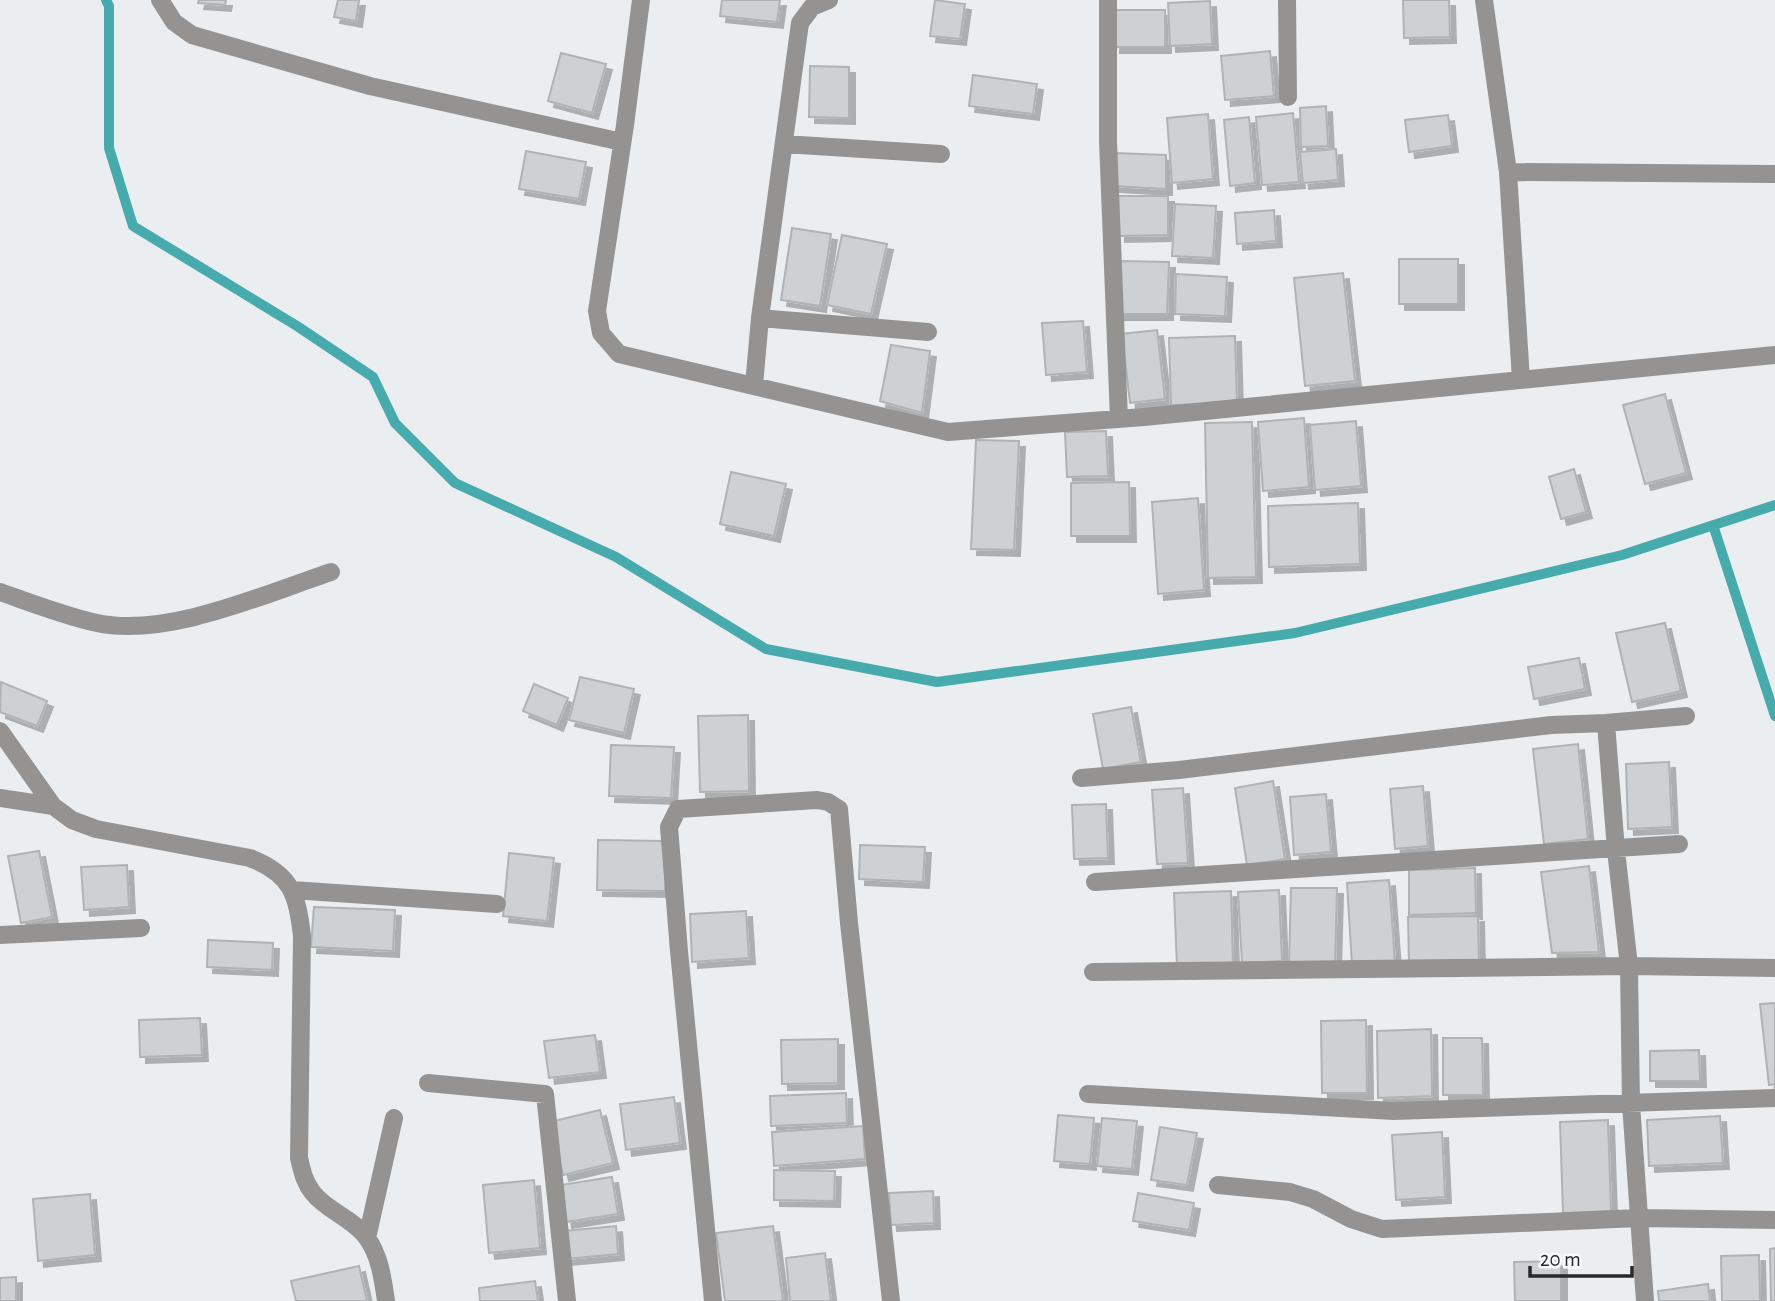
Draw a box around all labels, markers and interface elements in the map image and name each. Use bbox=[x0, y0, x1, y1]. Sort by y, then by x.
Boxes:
scale bar bbox=[1530, 1234, 1632, 1278]
text: 20 m bbox=[1540, 1249, 1581, 1270]

